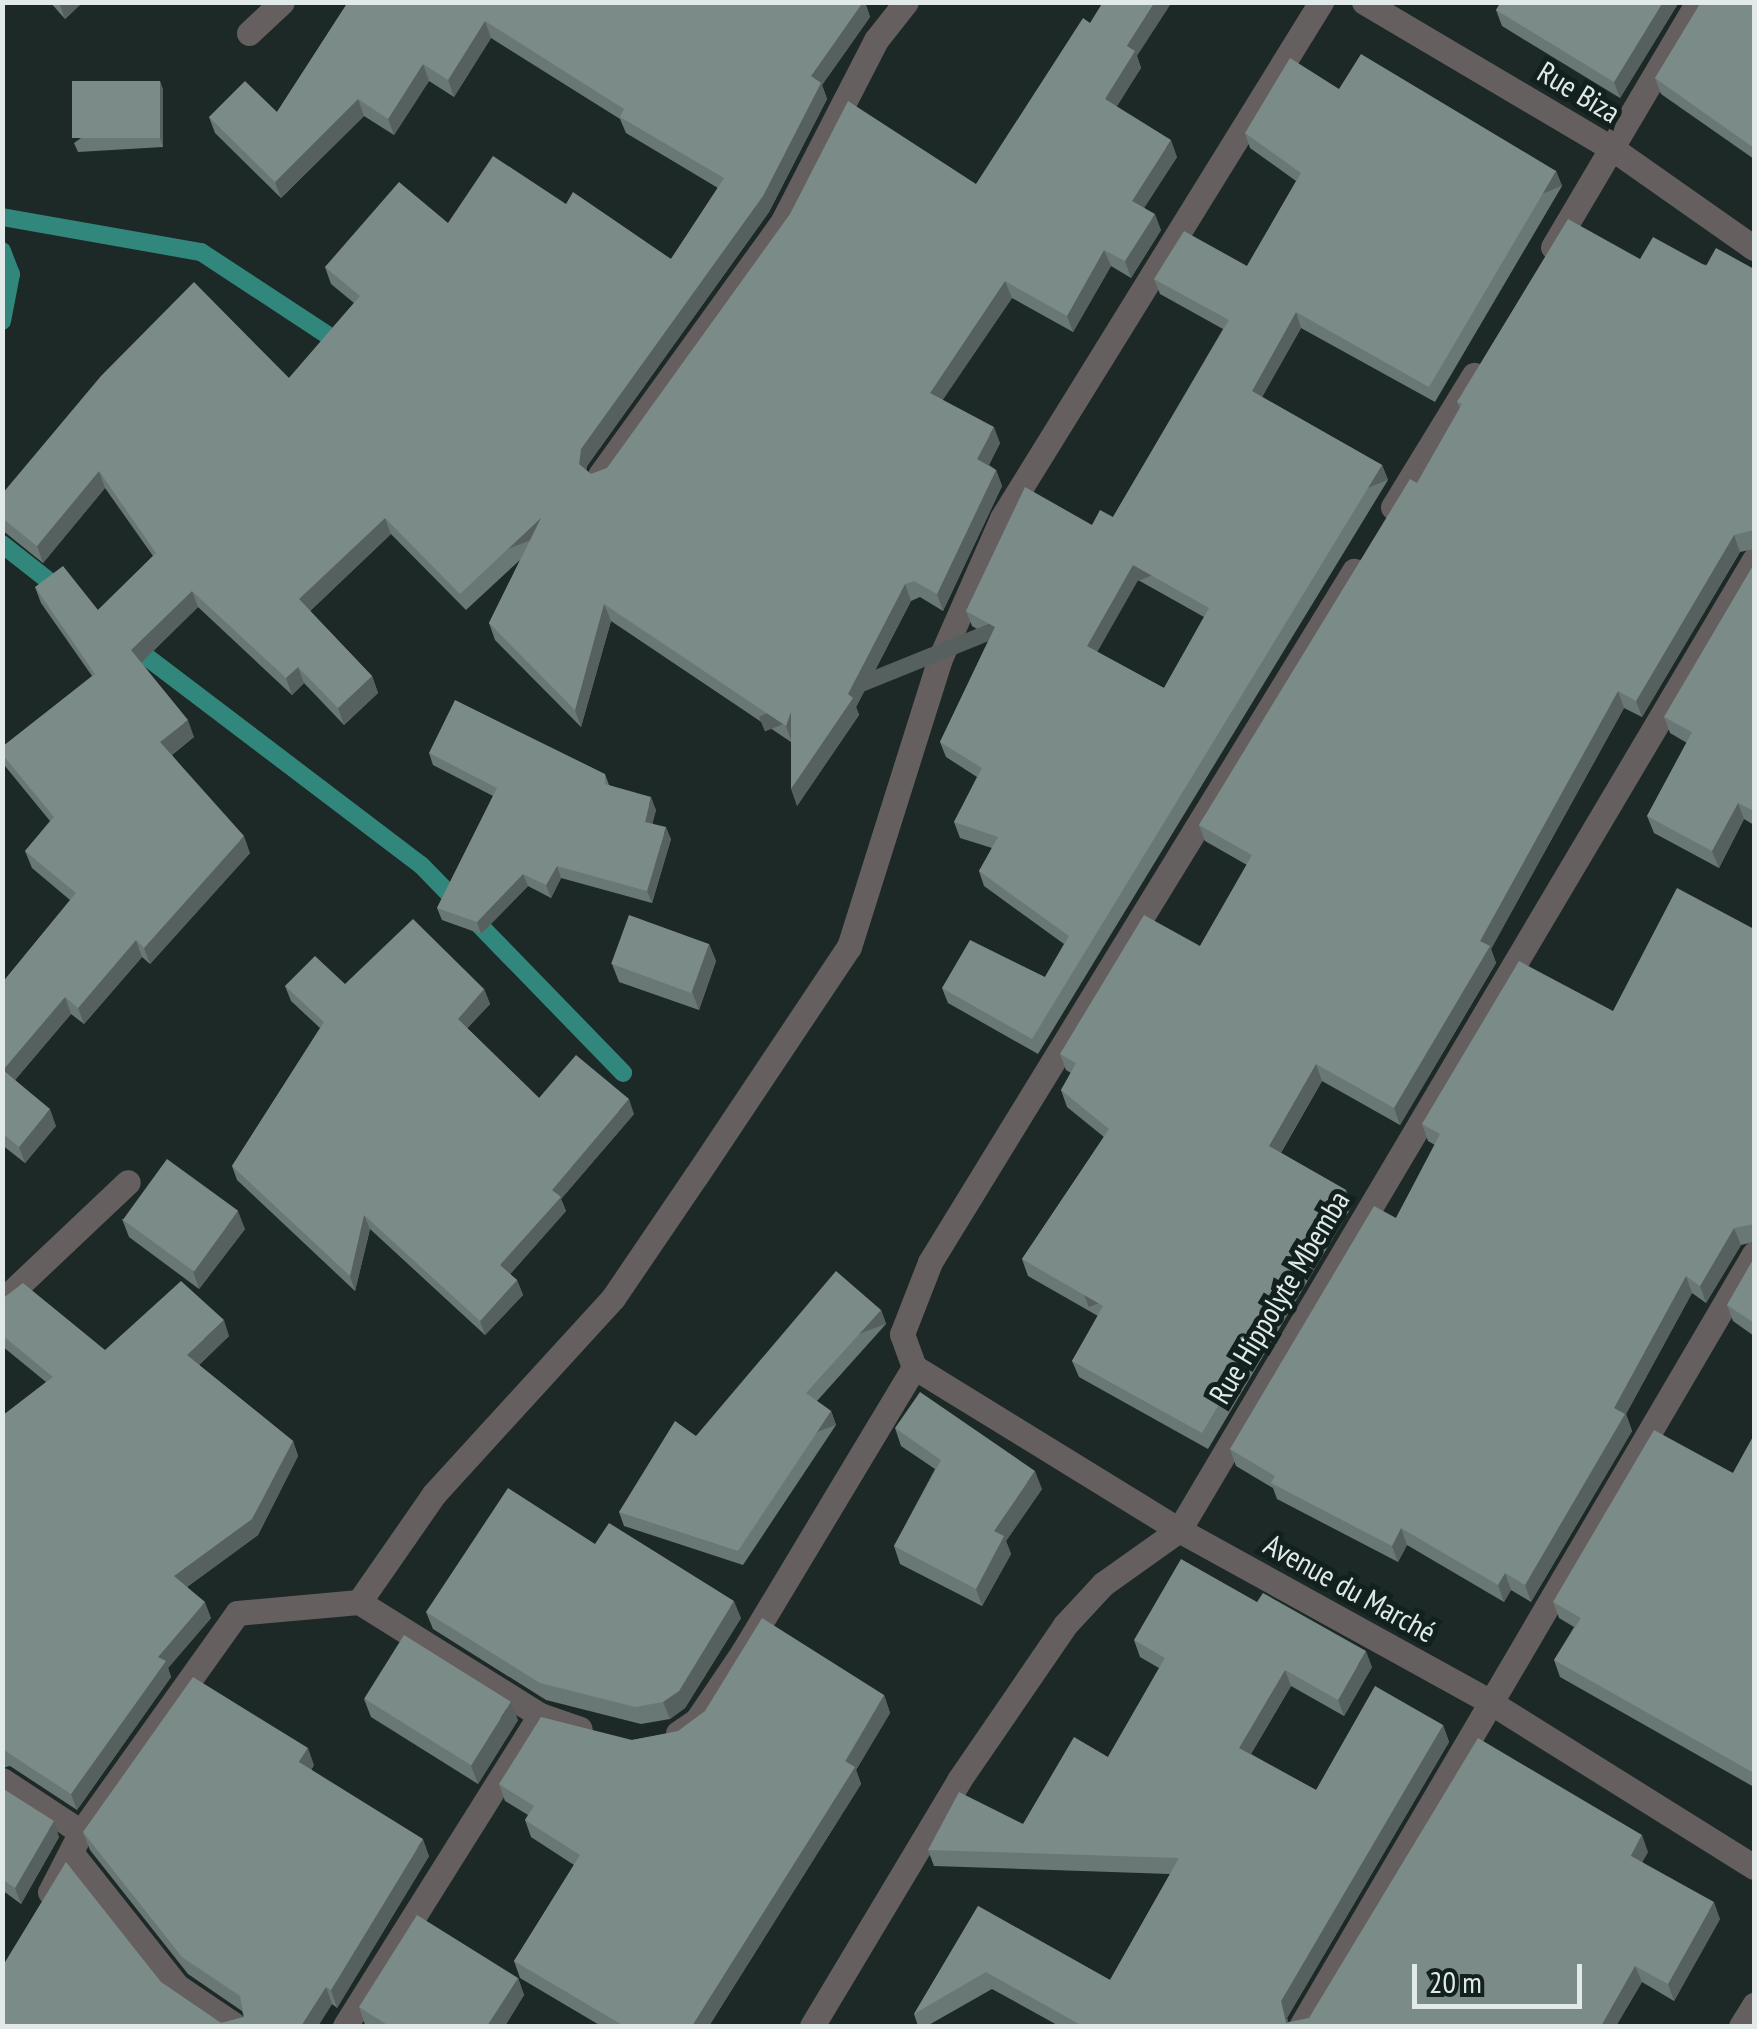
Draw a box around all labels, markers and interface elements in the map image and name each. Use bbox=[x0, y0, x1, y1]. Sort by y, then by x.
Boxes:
street label: Rue Biza bbox=[1531, 53, 1627, 131]
street label: Rue Hippolyte Mbemba bbox=[1201, 1184, 1357, 1410]
street label: Avenue du Marché bbox=[1258, 1526, 1442, 1650]
scale bar bbox=[1417, 1944, 1587, 2006]
text: 20 m bbox=[1429, 1962, 1482, 2001]

